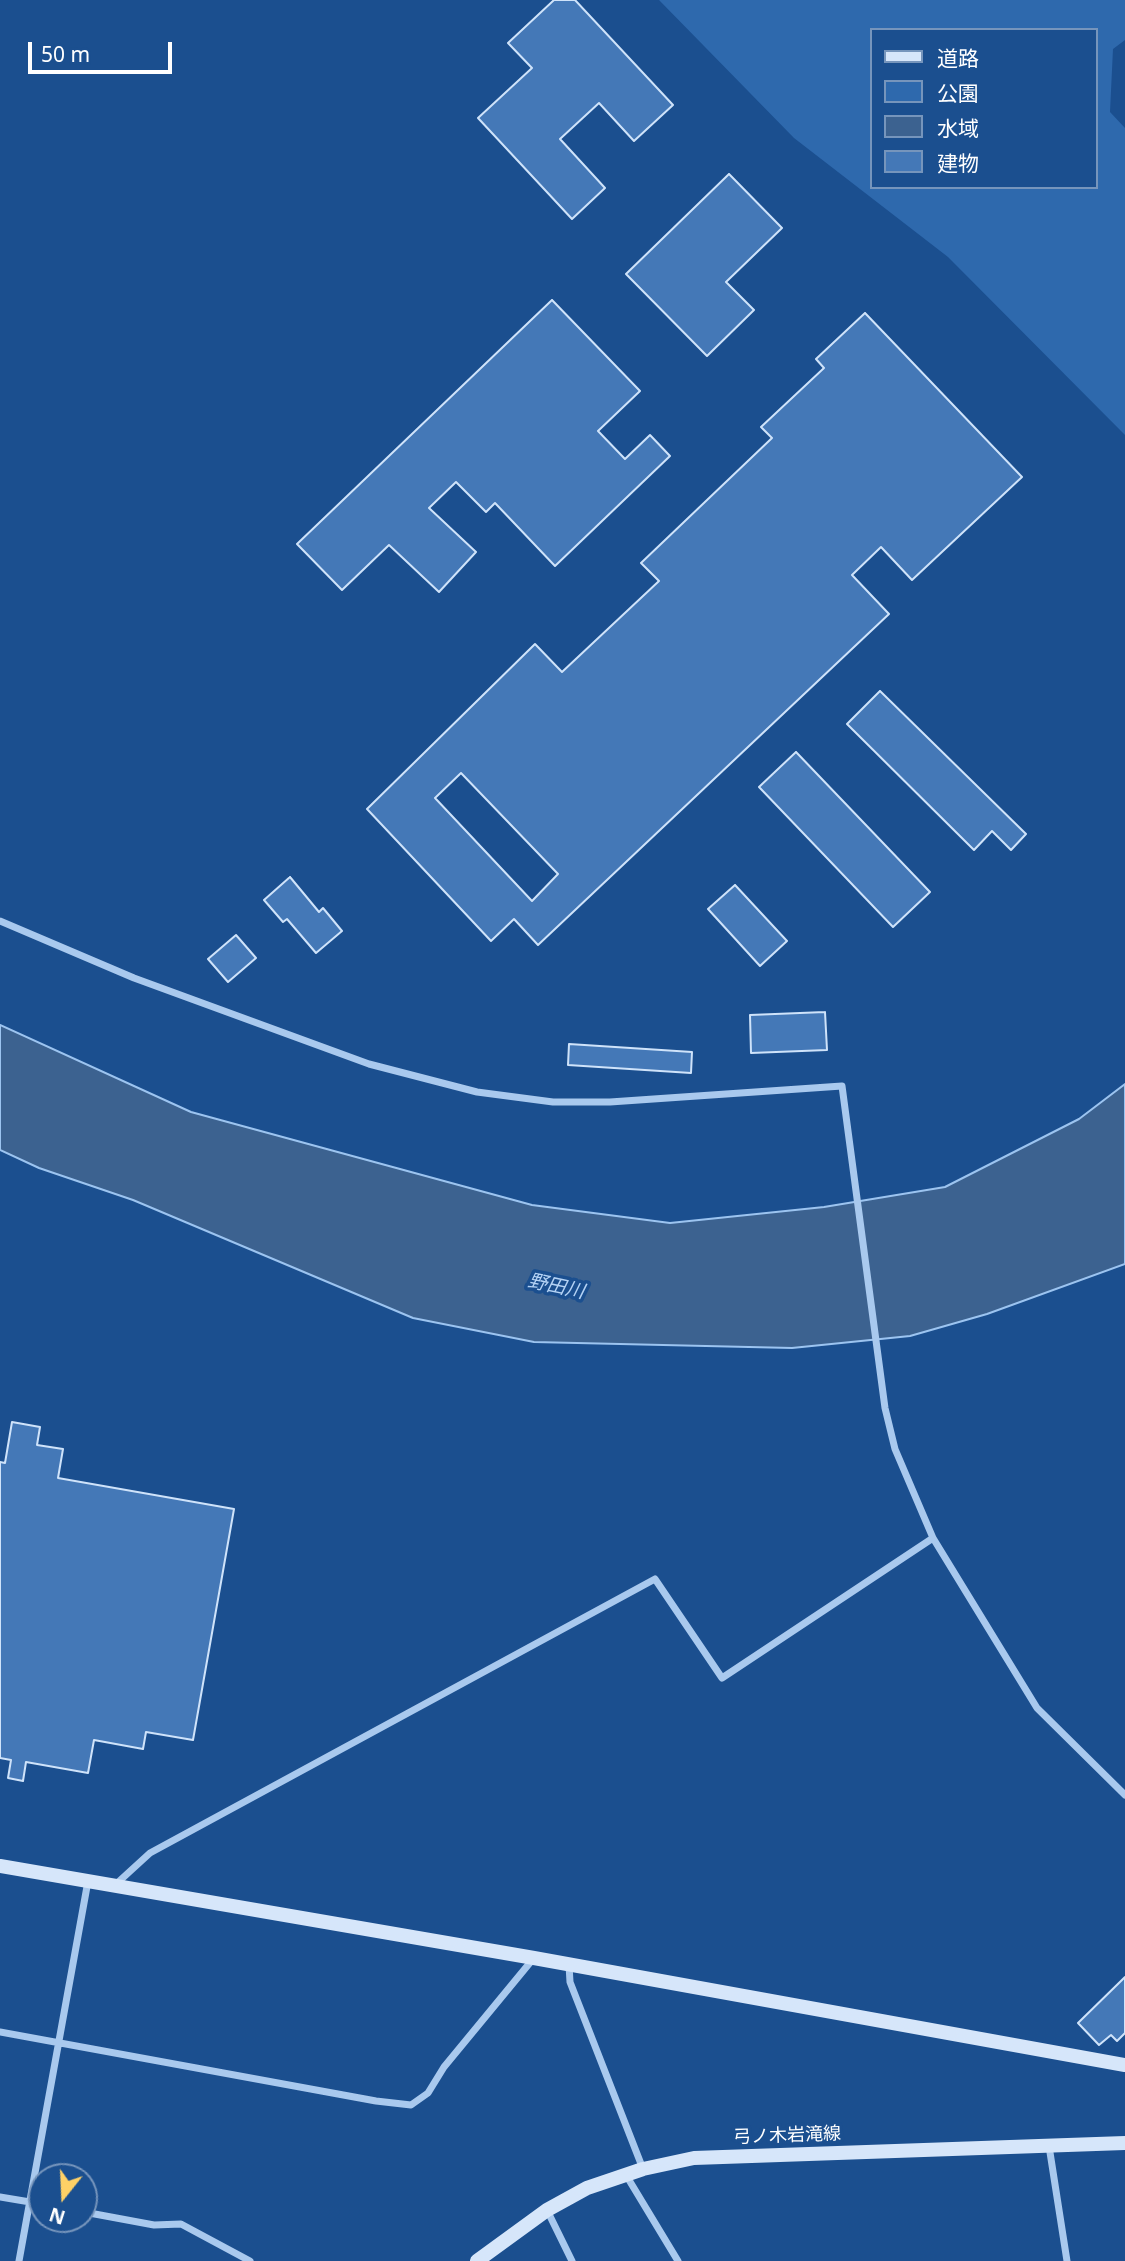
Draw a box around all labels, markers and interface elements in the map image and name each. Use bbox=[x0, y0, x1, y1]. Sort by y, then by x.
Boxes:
scale bar bbox=[32, 28, 175, 72]
legend bbox=[870, 28, 1097, 189]
text: 50 m bbox=[41, 40, 90, 68]
text: 道路 bbox=[937, 44, 979, 72]
text: 公園 bbox=[937, 79, 979, 107]
text: 水域 bbox=[937, 114, 979, 142]
text: 建物 bbox=[937, 149, 979, 177]
water label: 野田川 bbox=[526, 1270, 586, 1304]
street label: 弓ノ木岩滝線 bbox=[733, 2123, 841, 2149]
north arrow bbox=[28, 2163, 98, 2233]
text: N bbox=[46, 2201, 69, 2231]

